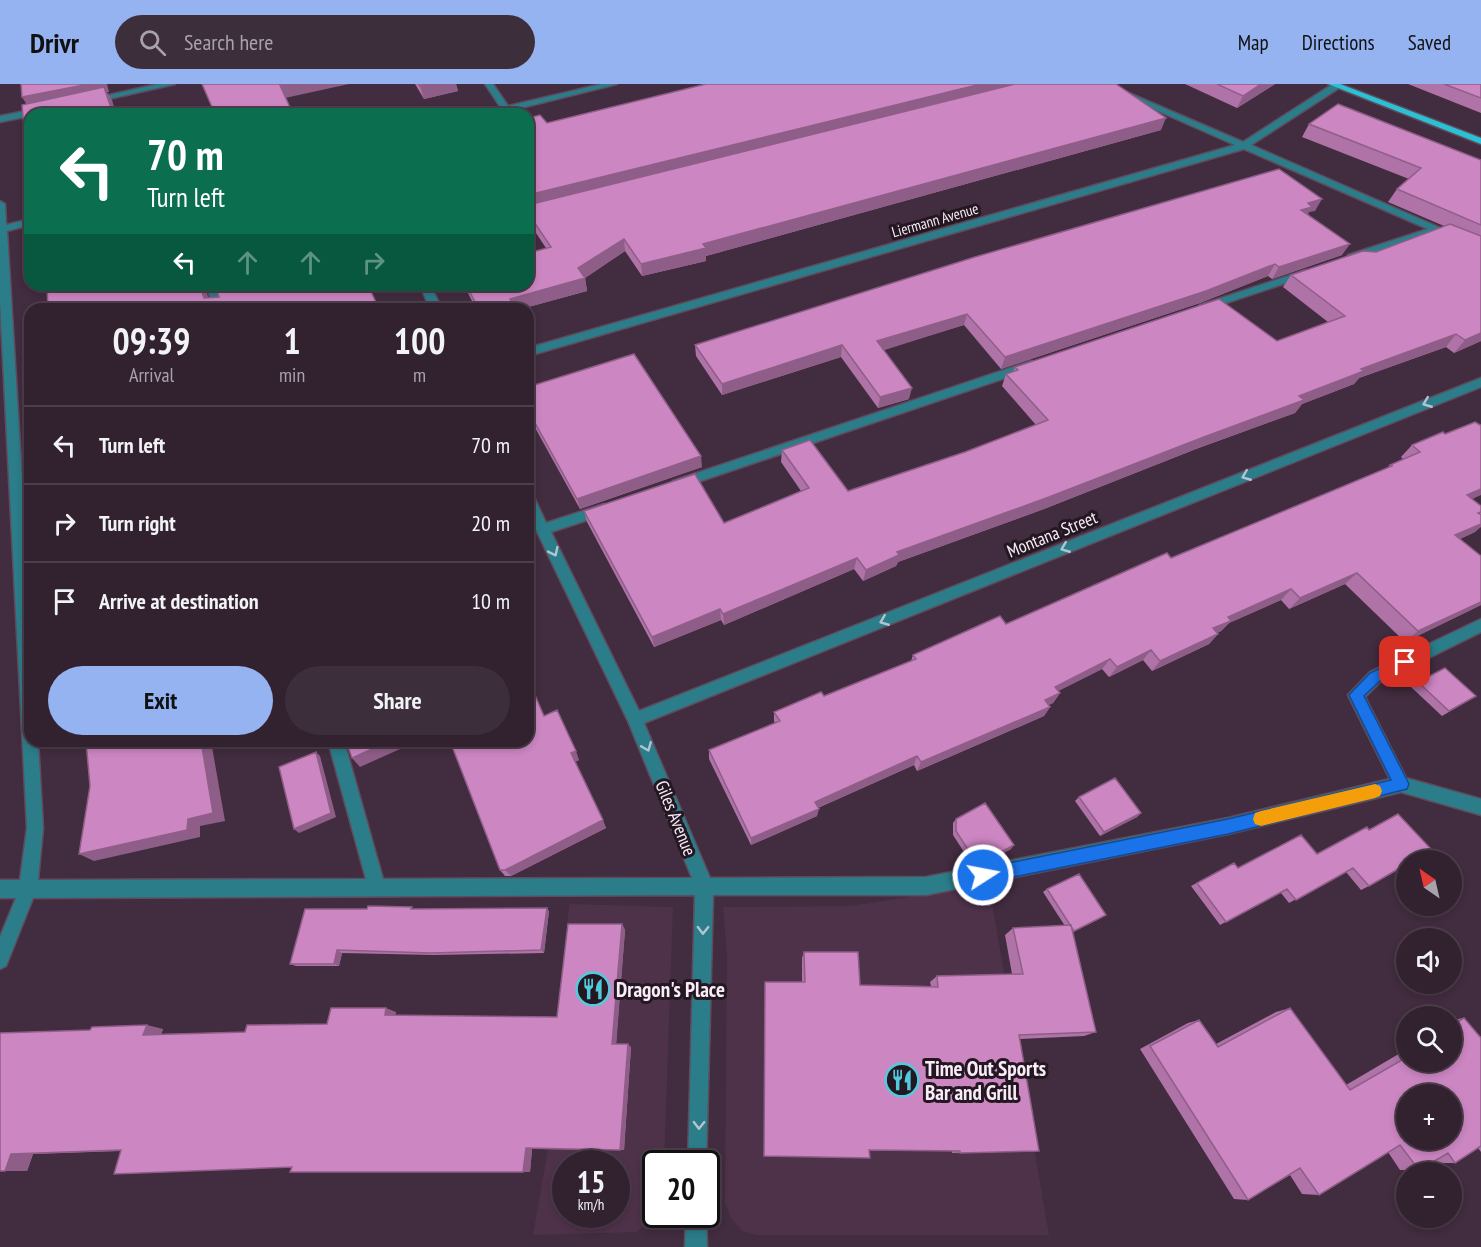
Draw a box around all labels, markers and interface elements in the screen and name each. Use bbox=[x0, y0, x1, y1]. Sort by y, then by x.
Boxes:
search box bbox=[115, 15, 535, 69]
text: Drivr bbox=[30, 24, 79, 61]
icon: search bbox=[136, 26, 169, 59]
text: Search here bbox=[184, 28, 273, 56]
text: Map bbox=[1238, 29, 1269, 56]
text: Directions bbox=[1302, 29, 1375, 56]
text: Saved bbox=[1408, 29, 1451, 56]
text: 70 m bbox=[147, 127, 224, 182]
icon: left bbox=[48, 132, 126, 210]
text: Turn left bbox=[147, 180, 225, 214]
street label: Liermann Avenue bbox=[889, 199, 981, 241]
icon: left bbox=[168, 246, 201, 279]
icon: ahead bbox=[231, 246, 264, 279]
icon: ahead bbox=[294, 246, 327, 279]
icon: right bbox=[357, 246, 390, 279]
text: 09:39 bbox=[113, 317, 190, 364]
text: 1 bbox=[283, 317, 301, 364]
text: 100 bbox=[394, 317, 445, 364]
text: Arrival bbox=[129, 362, 174, 388]
text: min bbox=[279, 362, 305, 388]
text: m bbox=[413, 362, 426, 388]
one-way arrow bbox=[1422, 396, 1432, 409]
icon: left bbox=[48, 429, 81, 462]
text: Turn left bbox=[99, 431, 165, 459]
text: 70 m bbox=[471, 431, 510, 459]
one-way arrow bbox=[1241, 469, 1252, 481]
street label: Montana Street bbox=[1003, 505, 1101, 563]
icon: right bbox=[48, 507, 81, 540]
text: Turn right bbox=[99, 509, 176, 537]
text: 20 m bbox=[471, 509, 510, 537]
one-way arrow bbox=[1060, 541, 1071, 553]
one-way arrow bbox=[546, 545, 558, 556]
icon: arrive bbox=[48, 585, 81, 618]
text: Arrive at destination bbox=[99, 587, 259, 615]
text: 10 m bbox=[471, 587, 510, 615]
one-way arrow bbox=[879, 614, 890, 626]
pin bbox=[1379, 636, 1430, 687]
icon: arrive bbox=[1388, 645, 1421, 678]
button: Exit bbox=[48, 666, 273, 735]
button: Share bbox=[285, 666, 510, 735]
one-way arrow bbox=[640, 740, 652, 751]
street label: Giles Avenue bbox=[650, 777, 702, 859]
position arrow bbox=[951, 843, 1015, 907]
north arrow bbox=[1396, 850, 1462, 916]
map controls bbox=[1396, 850, 1462, 1228]
one-way arrow bbox=[697, 926, 709, 935]
button: sound bbox=[1396, 928, 1462, 994]
restaurant icon: Dragon's Place bbox=[575, 971, 611, 1007]
place label: Dragon's Place bbox=[616, 976, 725, 1003]
button: search bbox=[1396, 1006, 1462, 1072]
place label: Time Out Sports Bar and Grill bbox=[925, 1055, 1046, 1106]
restaurant icon: Time Out Sports Bar and Grill bbox=[884, 1062, 920, 1098]
button: + bbox=[1396, 1084, 1462, 1150]
one-way arrow bbox=[692, 1121, 705, 1130]
speed limit sign: 20 bbox=[642, 1150, 720, 1228]
text: 15 bbox=[577, 1162, 605, 1201]
button: − bbox=[1396, 1162, 1462, 1228]
text: km/h bbox=[578, 1195, 604, 1214]

